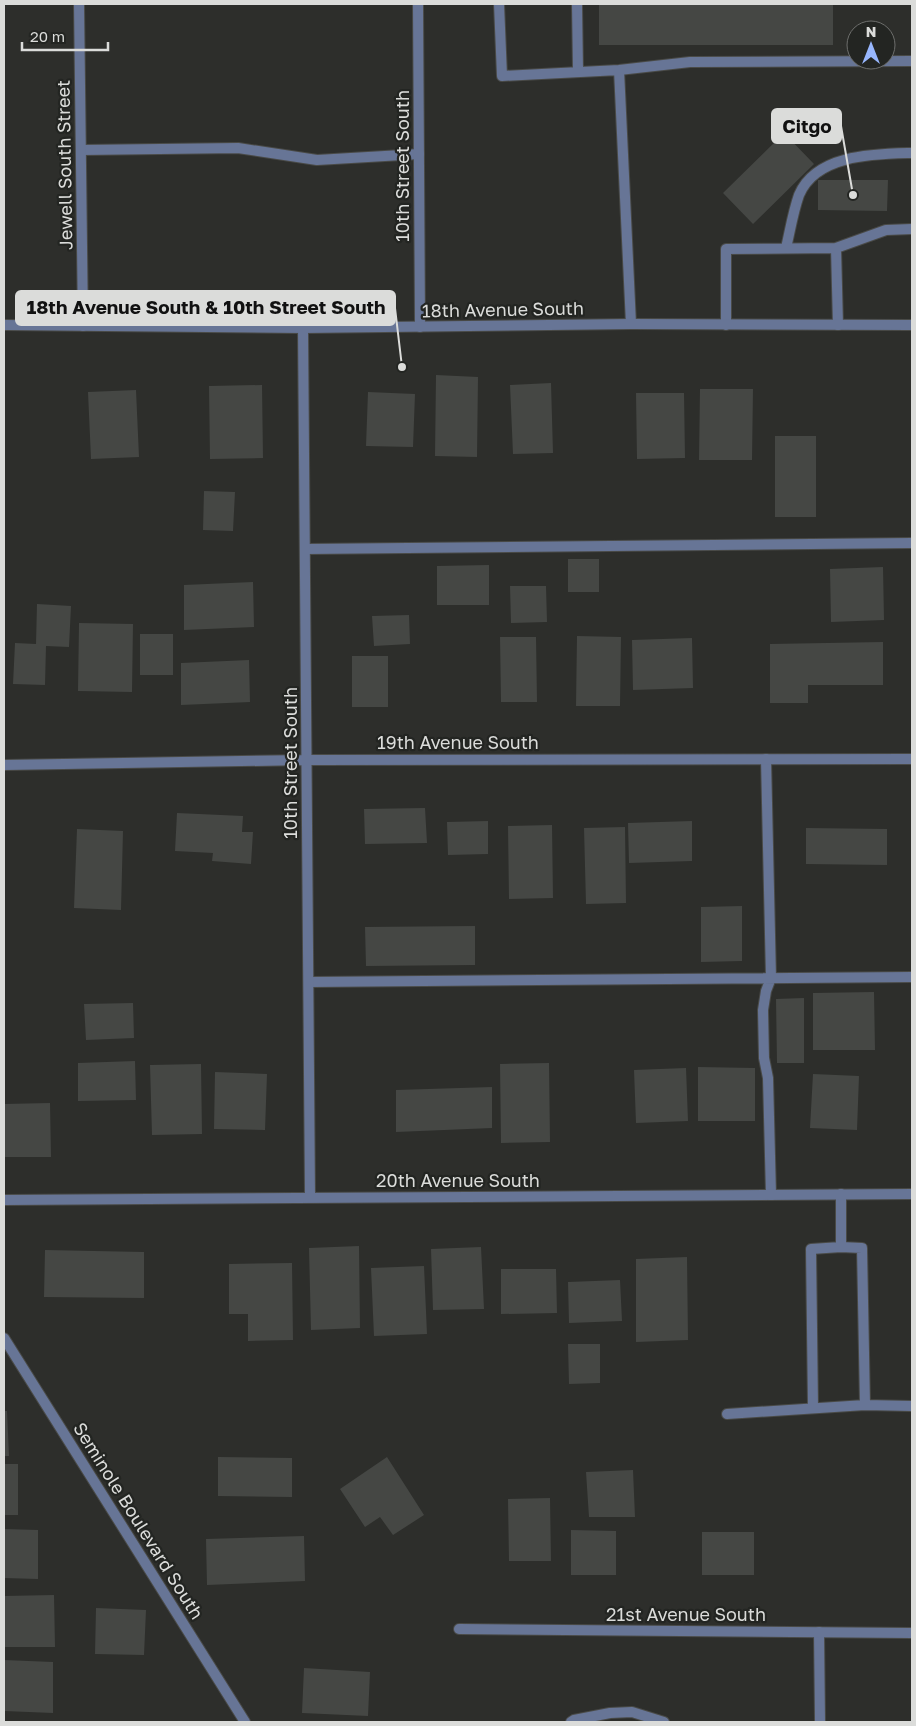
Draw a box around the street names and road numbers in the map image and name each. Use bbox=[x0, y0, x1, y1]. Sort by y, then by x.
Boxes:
street label: Jewell South Street bbox=[52, 80, 76, 250]
street label: 10th Street South bbox=[391, 90, 413, 242]
street label: 18th Avenue South bbox=[422, 297, 584, 321]
street label: 10th Street South bbox=[279, 687, 301, 839]
street label: 19th Avenue South bbox=[377, 731, 539, 753]
street label: 20th Avenue South bbox=[376, 1169, 540, 1191]
street label: Seminole Boulevard South bbox=[69, 1418, 209, 1623]
street label: 21st Avenue South bbox=[606, 1603, 766, 1625]

